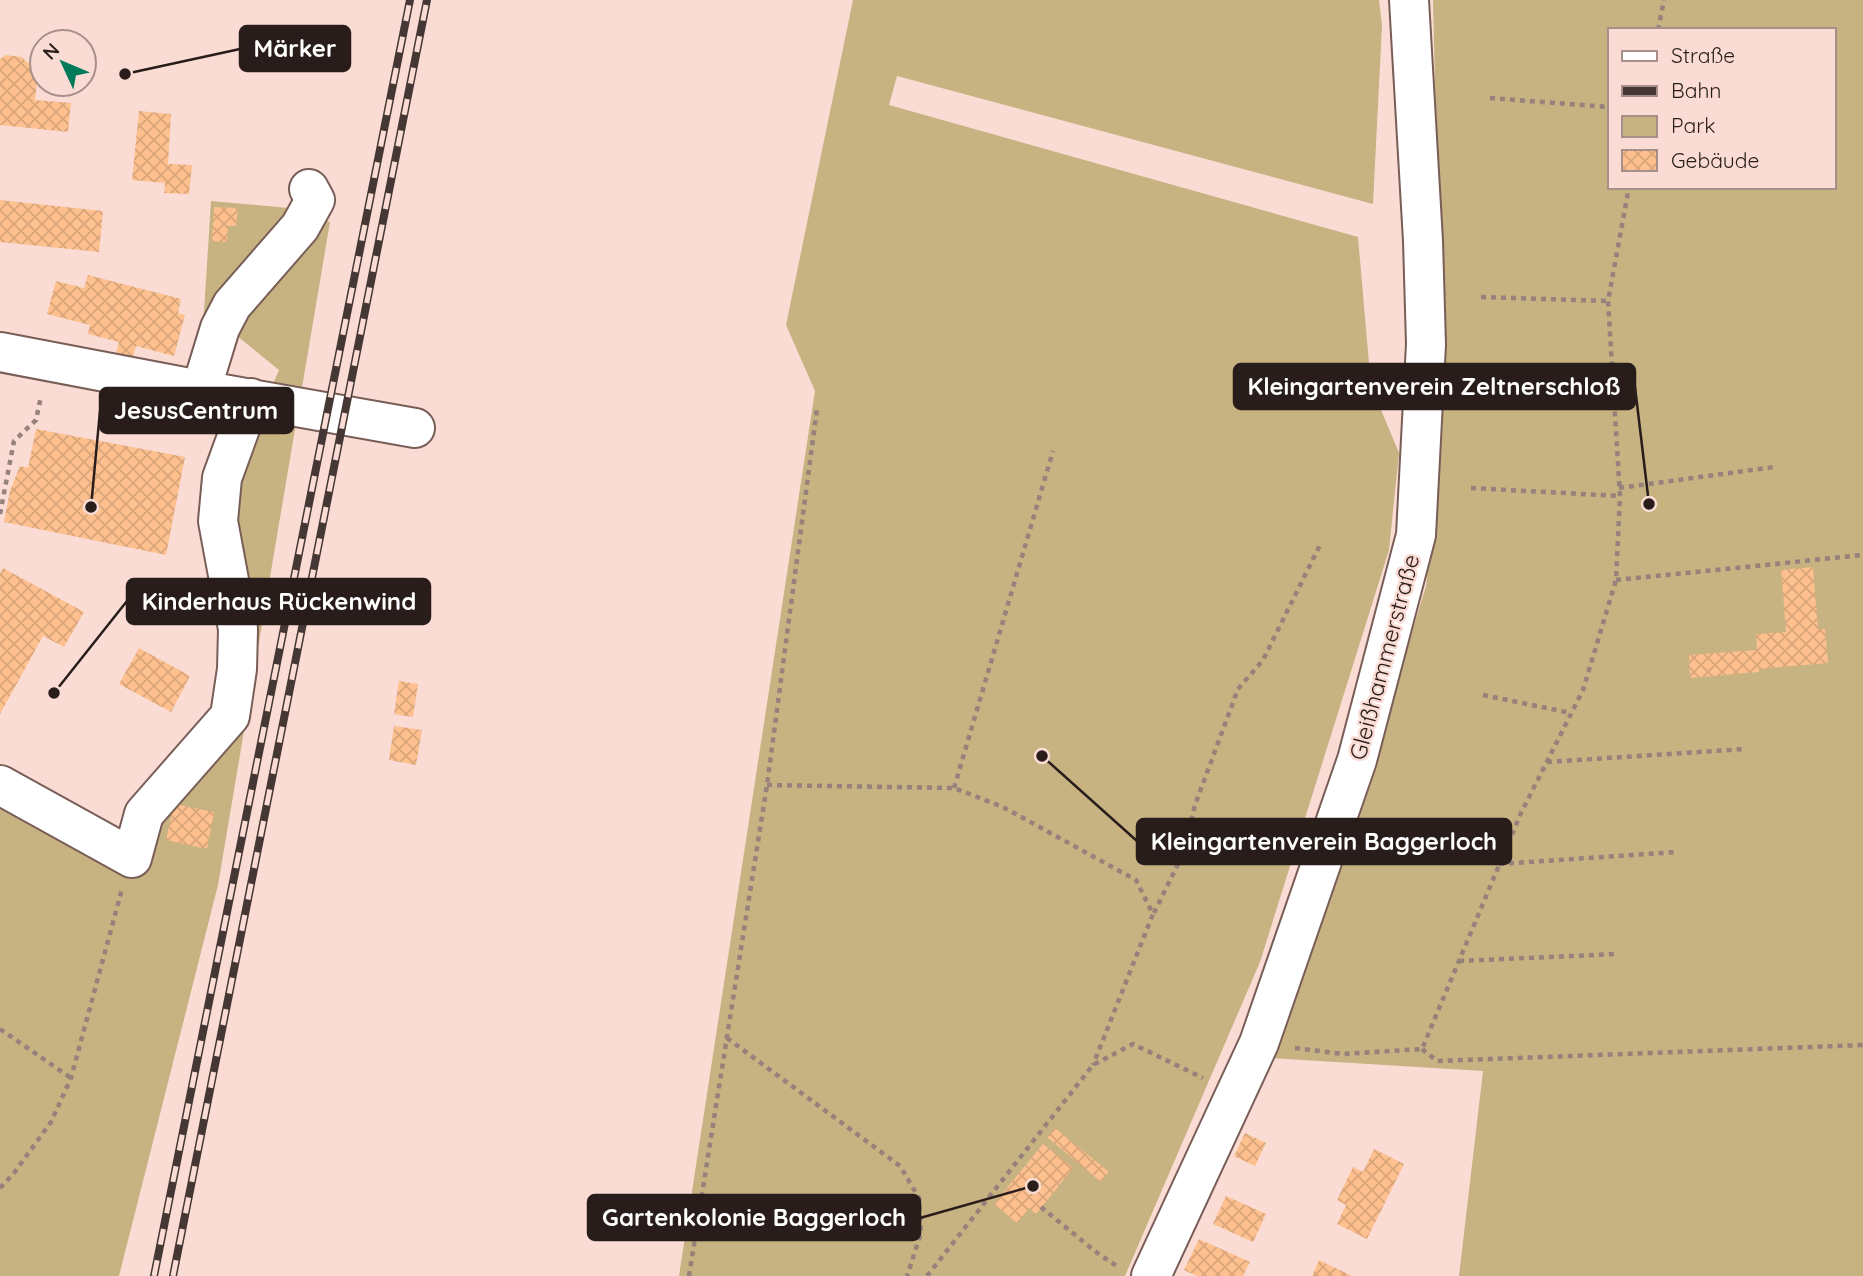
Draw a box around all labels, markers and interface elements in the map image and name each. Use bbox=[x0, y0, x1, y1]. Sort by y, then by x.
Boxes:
callout: Märker bbox=[240, 26, 350, 71]
north arrow bbox=[28, 28, 98, 98]
legend bbox=[1608, 28, 1835, 189]
text: Märker bbox=[254, 33, 336, 63]
text: N bbox=[37, 38, 64, 65]
text: Straße bbox=[1671, 42, 1735, 68]
text: Bahn bbox=[1671, 77, 1721, 103]
text: Park bbox=[1671, 112, 1715, 138]
text: Gebäude bbox=[1671, 147, 1759, 173]
callout: Kleingartenverein Zeltnerschloß bbox=[1234, 364, 1635, 409]
text: Kleingartenverein Zeltnerschloß bbox=[1247, 371, 1621, 401]
callout: JesusCentrum bbox=[100, 388, 293, 433]
text: JesusCentrum bbox=[114, 395, 278, 425]
street label: Gleißhammerstraße bbox=[1343, 551, 1425, 763]
callout: Kinderhaus Rückenwind bbox=[127, 579, 430, 624]
text: Kinderhaus Rückenwind bbox=[142, 586, 416, 616]
callout: Kleingartenverein Baggerloch bbox=[1137, 819, 1511, 864]
text: Kleingartenverein Baggerloch bbox=[1151, 826, 1497, 856]
callout: Gartenkolonie Baggerloch bbox=[588, 1195, 920, 1240]
text: Gartenkolonie Baggerloch bbox=[602, 1202, 906, 1232]

